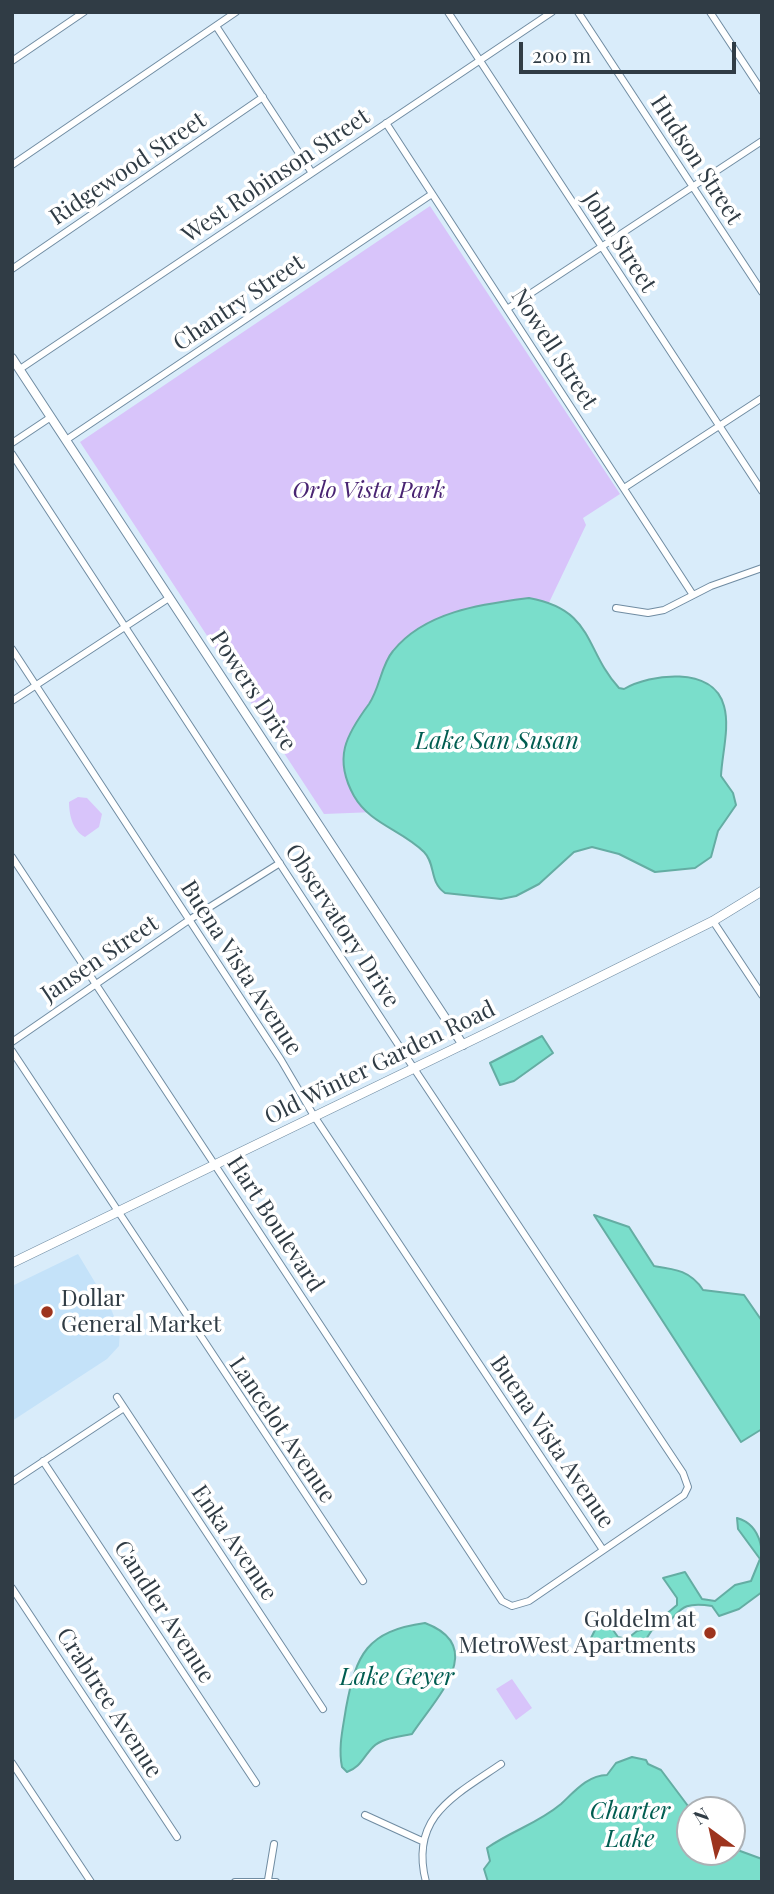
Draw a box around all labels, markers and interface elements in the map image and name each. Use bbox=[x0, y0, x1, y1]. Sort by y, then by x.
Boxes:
scale bar bbox=[522, 28, 739, 72]
text: 200 m bbox=[532, 40, 591, 68]
street label: Hudson Street bbox=[644, 90, 748, 230]
street label: West Robinson Street bbox=[177, 103, 375, 249]
street label: Ridgewood Street bbox=[45, 107, 211, 231]
street label: John Street bbox=[576, 187, 662, 297]
street label: Chantry Street bbox=[168, 249, 310, 357]
street label: Nowell Street bbox=[505, 284, 603, 414]
park label: Orlo Vista Park bbox=[293, 477, 445, 505]
street label: Powers Drive bbox=[204, 626, 302, 756]
water label: Lake San Susan bbox=[415, 728, 579, 756]
street label: Observatory Drive bbox=[279, 839, 405, 1013]
street label: Buena Vista Avenue bbox=[174, 876, 308, 1060]
street label: Jansen Street bbox=[36, 910, 164, 1008]
street label: Old Winter Garden Road bbox=[260, 995, 500, 1131]
street label: Hart Boulevard bbox=[221, 1151, 329, 1297]
place label: Dollar General Market bbox=[61, 1285, 221, 1339]
marker: Dollar General Market bbox=[39, 1304, 55, 1320]
street label: Buena Vista Avenue bbox=[484, 1350, 620, 1534]
street label: Lancelot Avenue bbox=[223, 1352, 341, 1508]
street label: Enka Avenue bbox=[185, 1480, 283, 1606]
street label: Candler Avenue bbox=[108, 1536, 220, 1688]
place label: Goldelm at MetroWest Apartments bbox=[458, 1606, 696, 1660]
street label: Crabtree Avenue bbox=[50, 1623, 168, 1783]
marker: Goldelm at MetroWest Apartments bbox=[702, 1625, 718, 1641]
water label: Lake Geyer bbox=[340, 1664, 454, 1692]
north arrow bbox=[676, 1796, 746, 1866]
water label: Charter Lake bbox=[590, 1798, 670, 1854]
text: N bbox=[688, 1800, 713, 1830]

